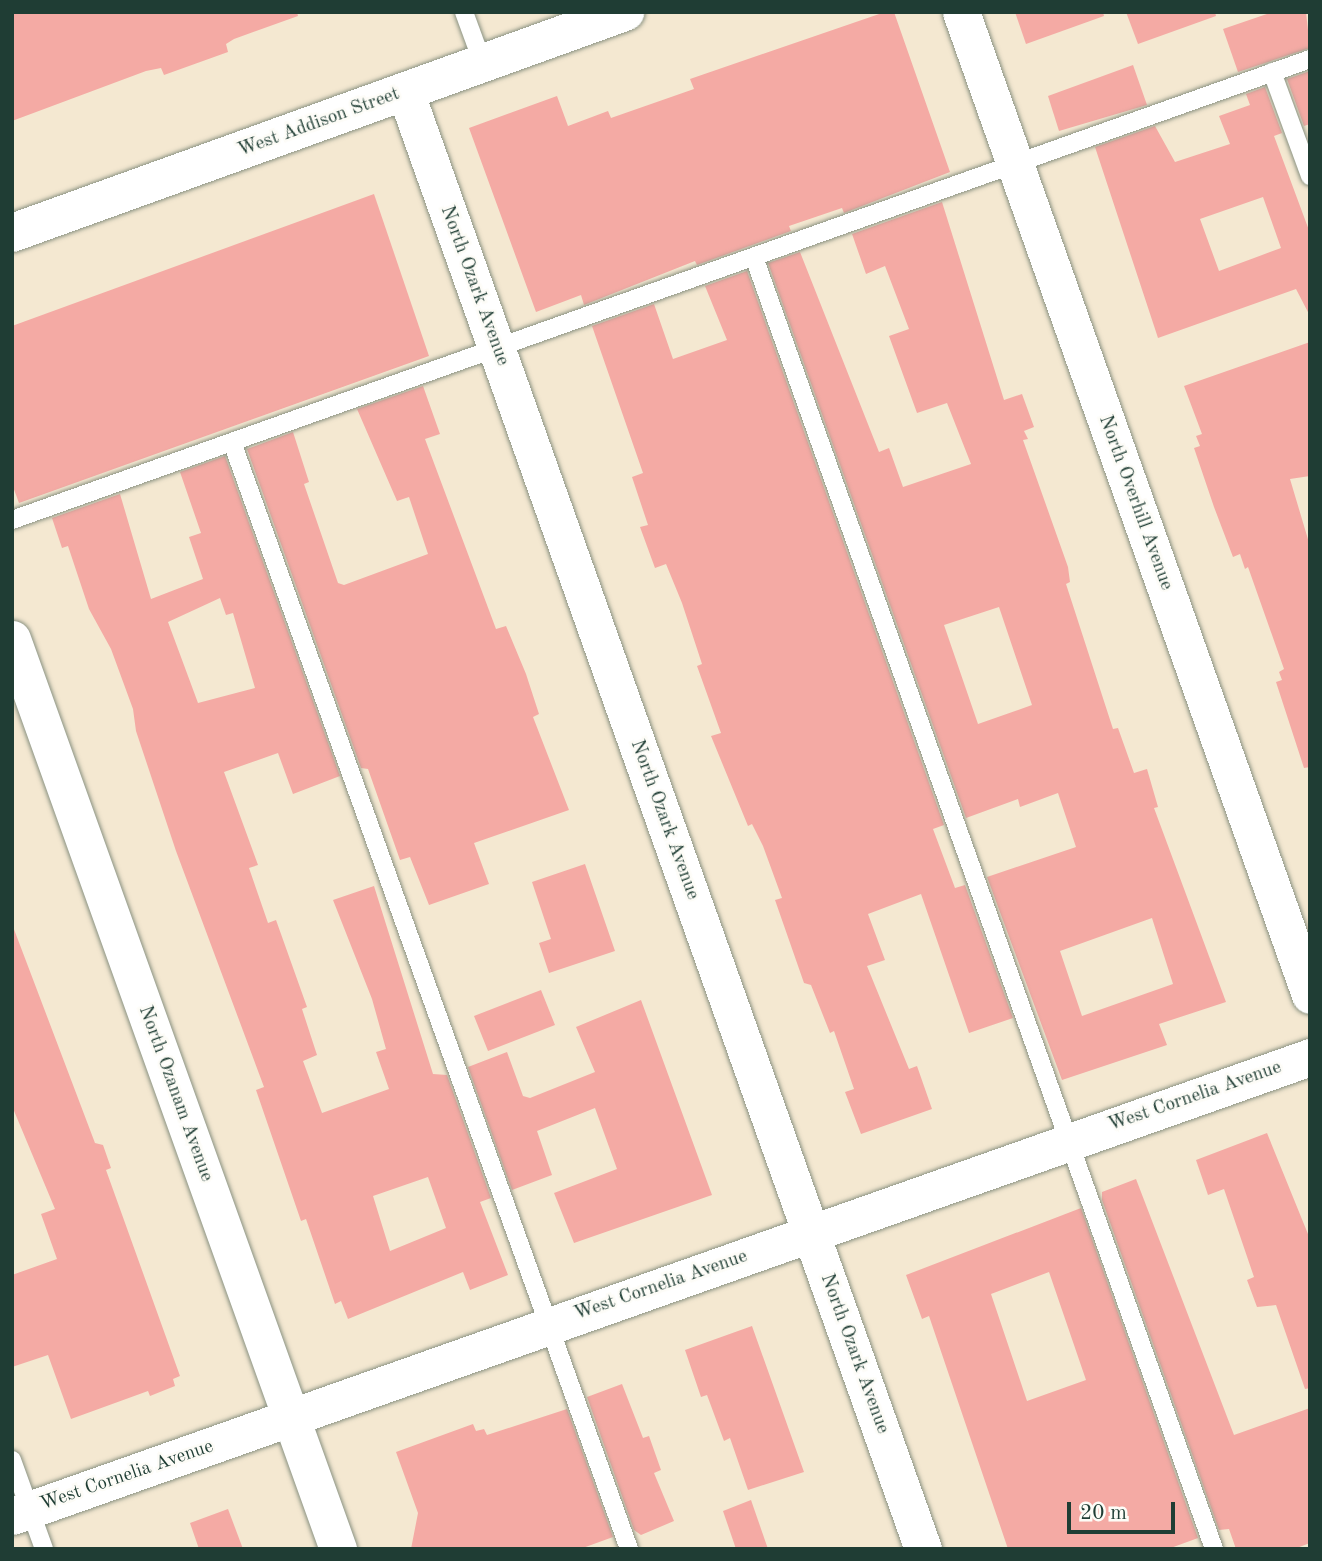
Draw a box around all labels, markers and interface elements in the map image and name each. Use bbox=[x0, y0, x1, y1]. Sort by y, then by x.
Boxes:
street label: West Addison Street bbox=[235, 83, 403, 163]
street label: North Ozark Avenue bbox=[434, 203, 514, 369]
street label: North Overhill Avenue bbox=[1093, 412, 1177, 594]
street label: North Ozark Avenue bbox=[624, 737, 704, 903]
street label: North Ozanam Avenue bbox=[133, 1003, 217, 1185]
street label: West Cornelia Avenue bbox=[1105, 1057, 1285, 1137]
street label: West Cornelia Avenue bbox=[571, 1246, 751, 1326]
street label: North Ozark Avenue bbox=[814, 1271, 894, 1437]
street label: West Cornelia Avenue bbox=[37, 1436, 217, 1516]
scale bar bbox=[1070, 1488, 1178, 1532]
text: 20 m bbox=[1080, 1503, 1127, 1524]

